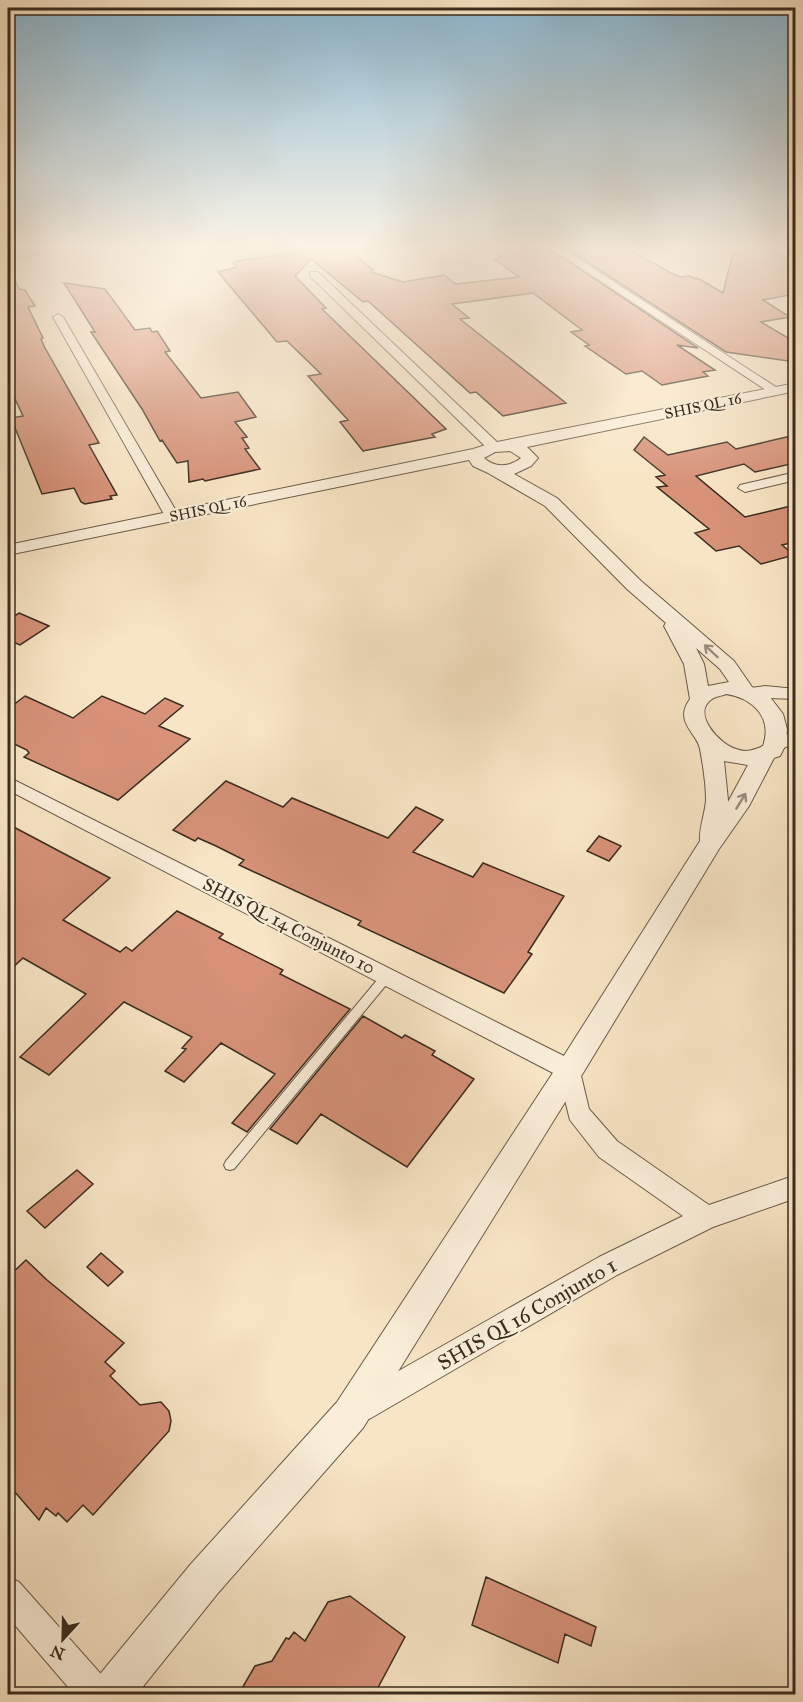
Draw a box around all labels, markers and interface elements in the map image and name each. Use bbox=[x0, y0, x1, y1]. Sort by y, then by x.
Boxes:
street label: SHIS QL 16 bbox=[663, 389, 744, 423]
street label: SHIS QL 16 bbox=[168, 492, 249, 526]
one-way arrow bbox=[704, 644, 719, 658]
one-way arrow bbox=[735, 793, 747, 810]
street label: SHIS QL 14 Conjunto 10 bbox=[199, 873, 379, 979]
street label: SHIS QI 16 Conjunto 1 bbox=[433, 1252, 621, 1376]
north arrow bbox=[33, 1609, 93, 1669]
text: N bbox=[47, 1641, 67, 1664]

